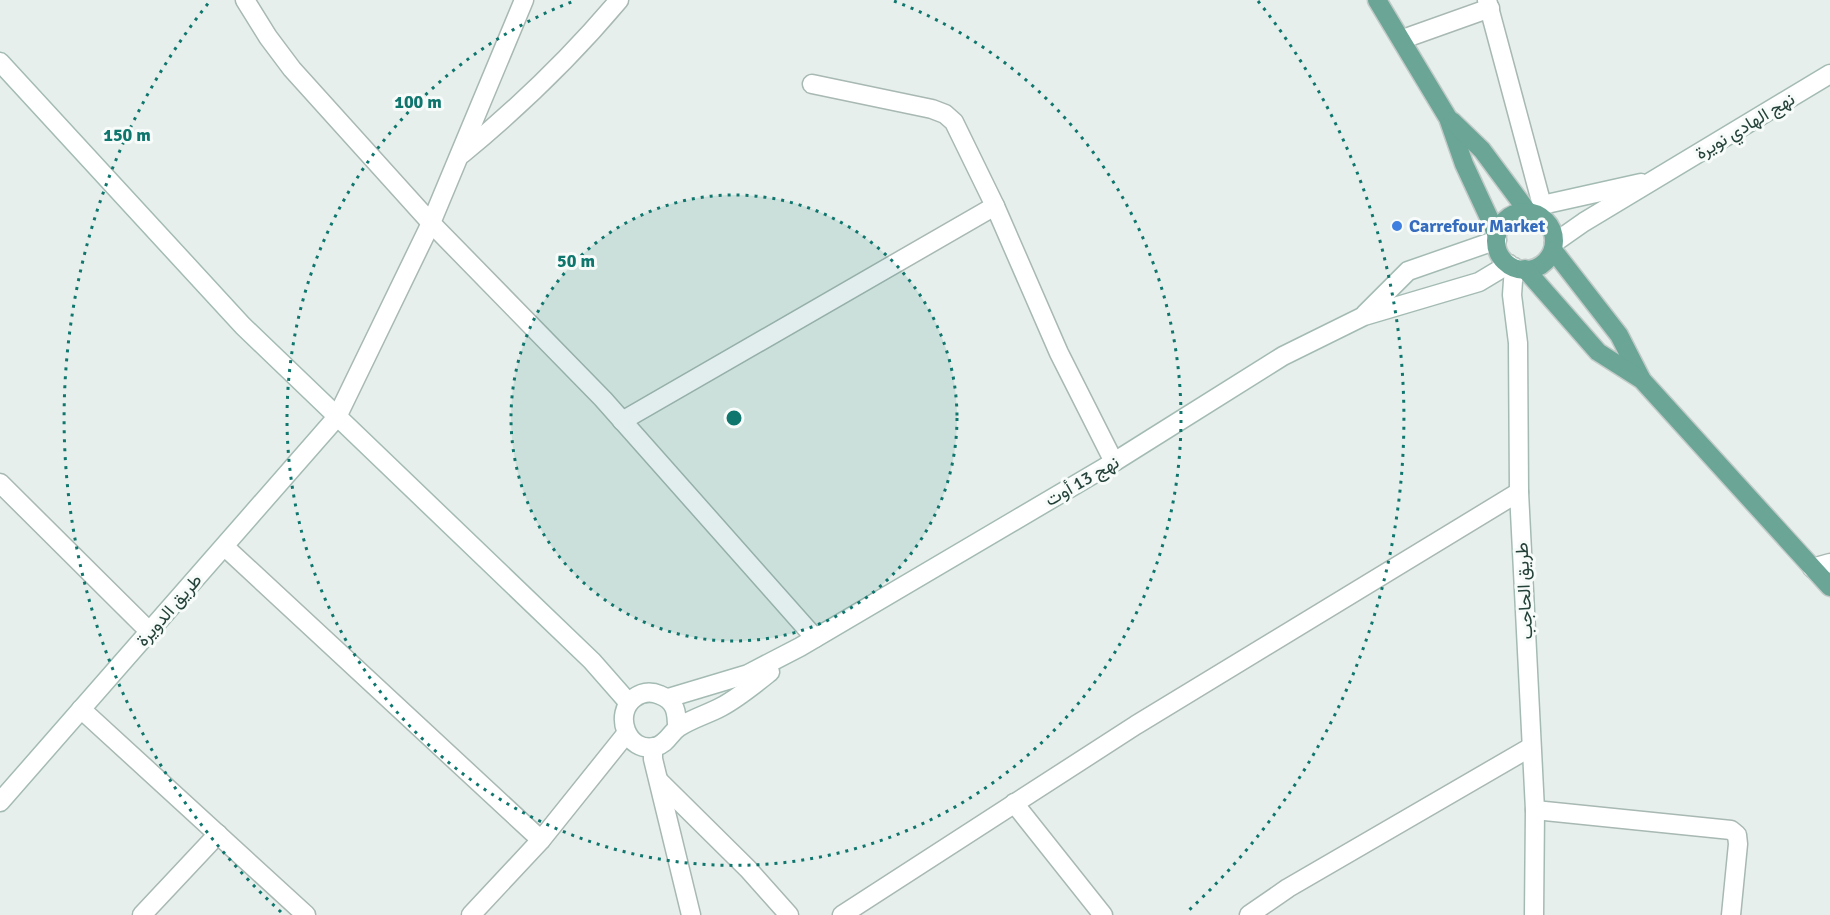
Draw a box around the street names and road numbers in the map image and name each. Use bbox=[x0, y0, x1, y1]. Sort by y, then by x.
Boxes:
street label: نهج الهادي نويرة bbox=[1691, 88, 1801, 168]
street label: نهج 13 أوت bbox=[1041, 451, 1123, 512]
street label: طريق الحاجب bbox=[1510, 542, 1538, 640]
street label: طريق الدويرة bbox=[131, 569, 207, 651]

